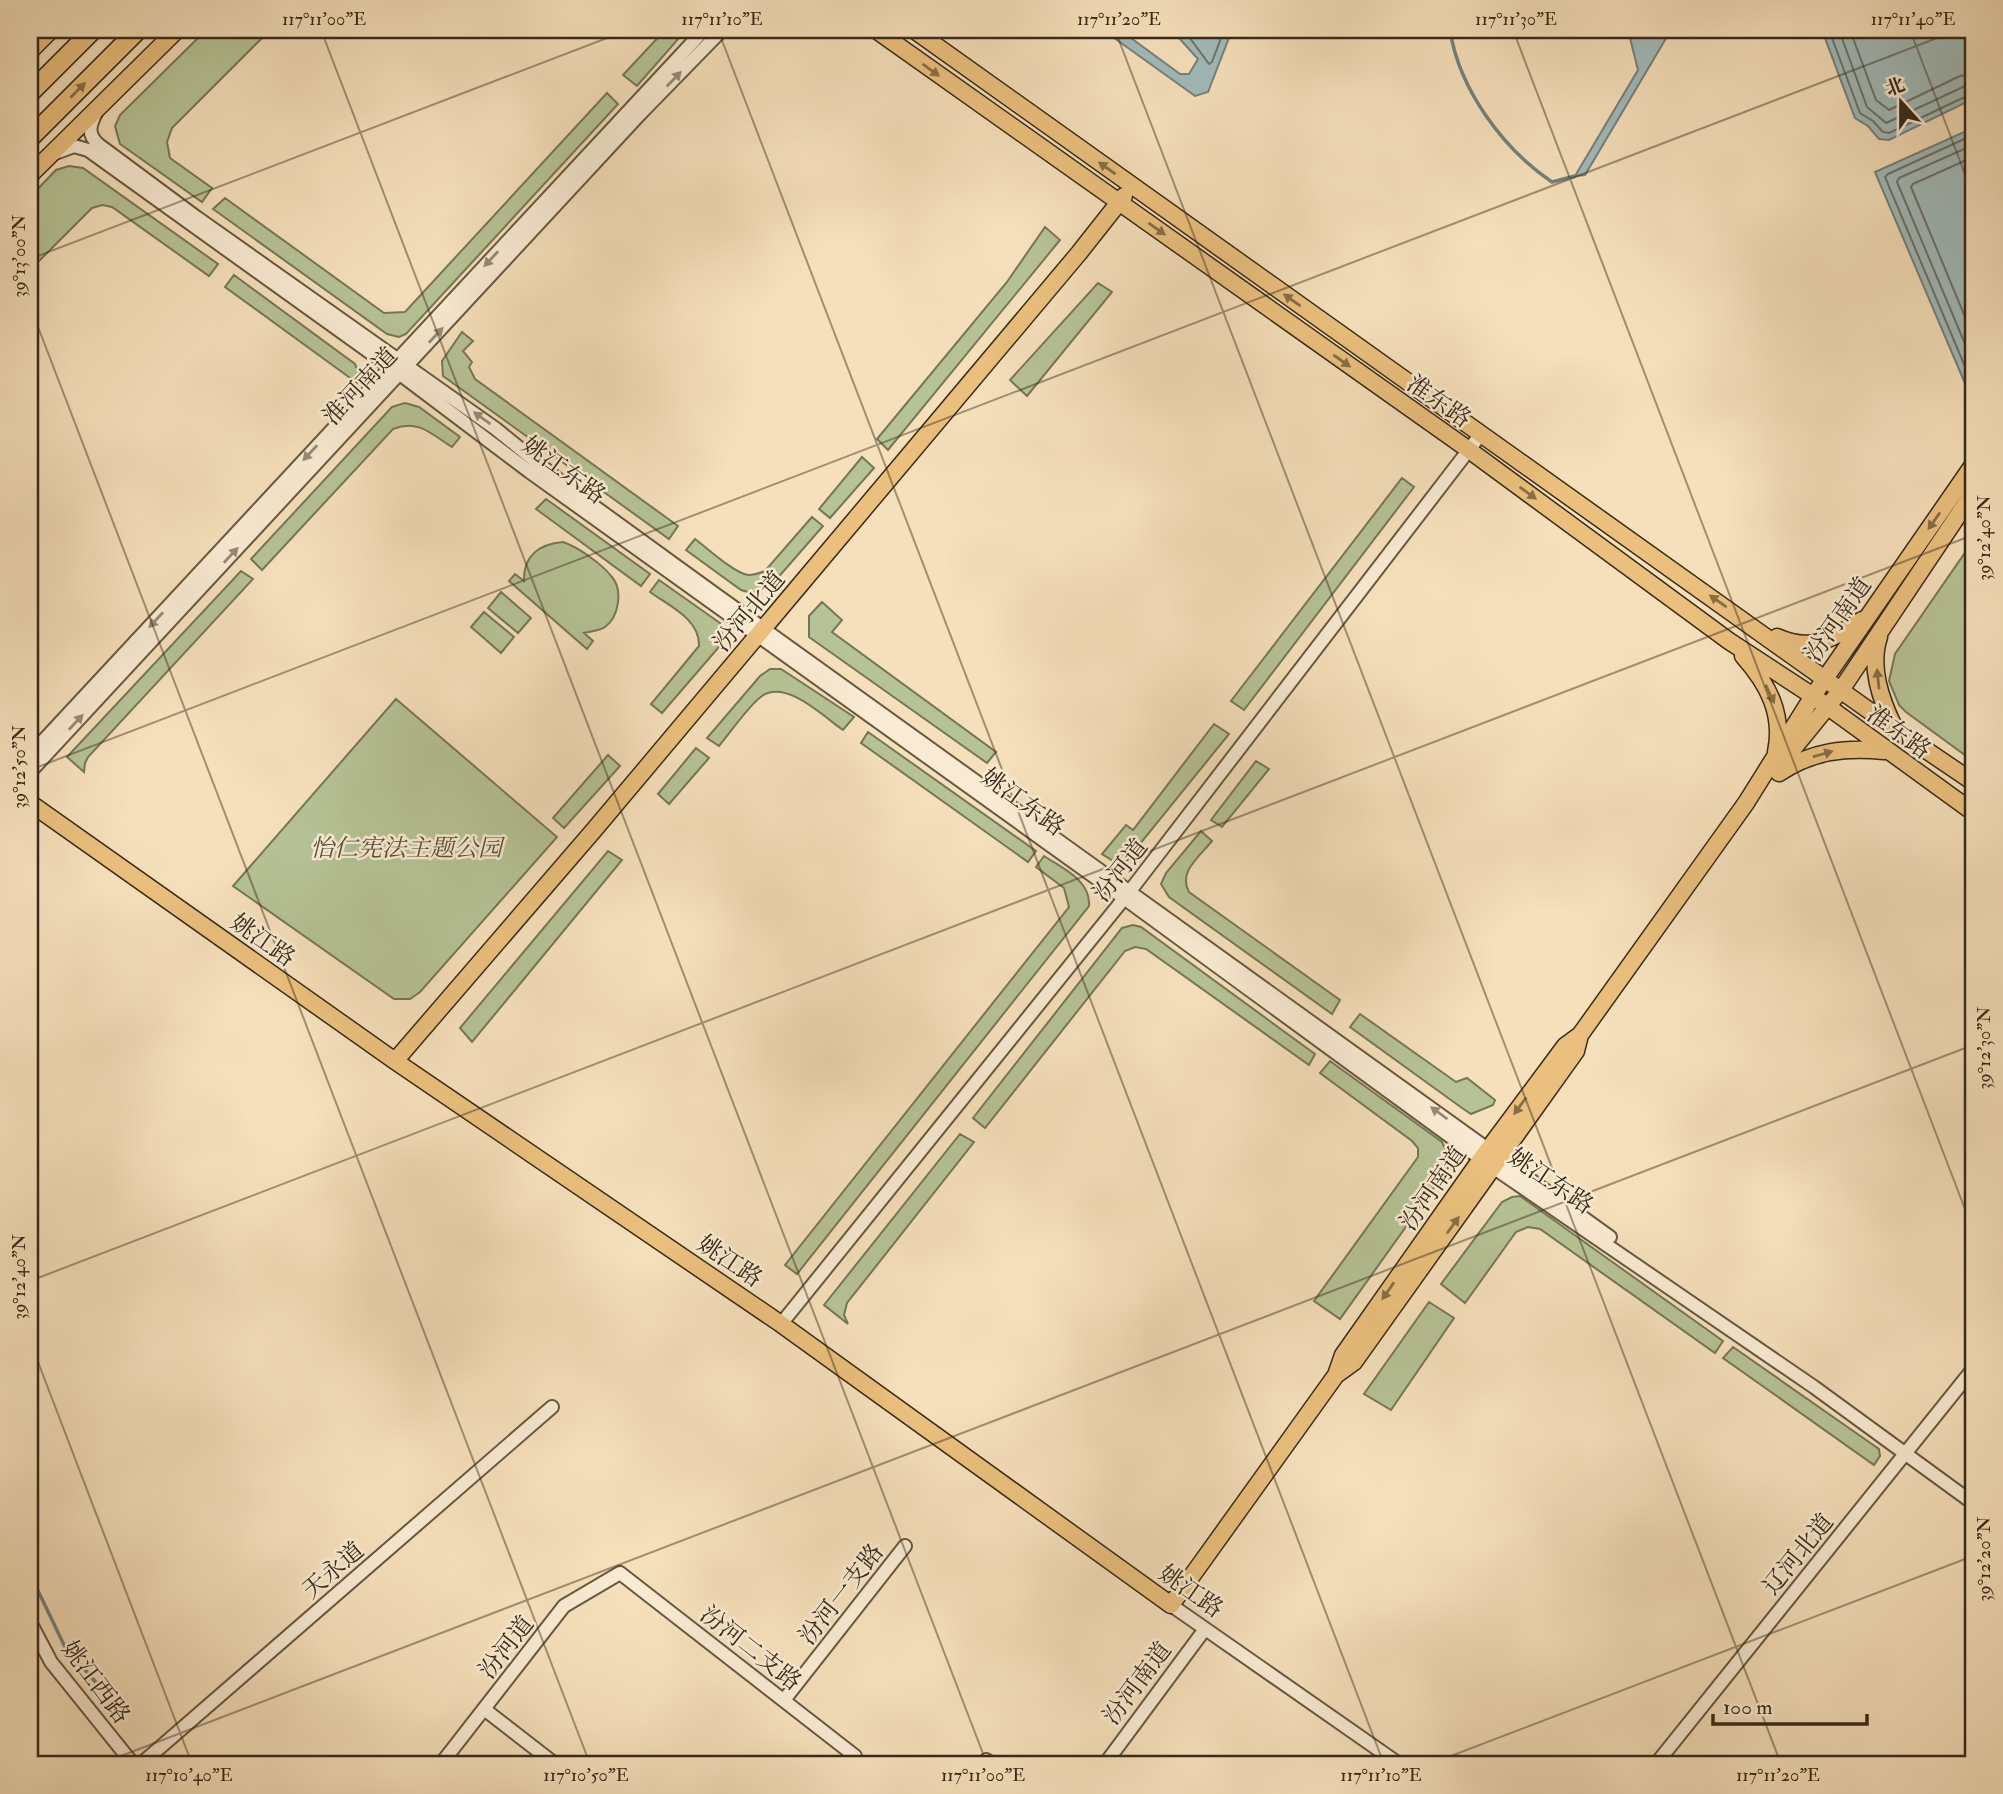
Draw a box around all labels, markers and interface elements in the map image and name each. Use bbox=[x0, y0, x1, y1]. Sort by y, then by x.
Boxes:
text: 117°11'00"E bbox=[282, 8, 366, 31]
text: 117°11'10"E bbox=[681, 8, 763, 31]
text: 117°11'20"E bbox=[1077, 8, 1161, 31]
text: 117°11'30"E bbox=[1475, 8, 1557, 31]
text: 117°11'40"E bbox=[1871, 8, 1955, 31]
one-way arrow bbox=[922, 62, 940, 76]
north arrow bbox=[1867, 66, 1937, 136]
one-way arrow bbox=[666, 71, 682, 88]
text: 北 bbox=[1882, 72, 1908, 102]
one-way arrow bbox=[70, 82, 86, 98]
one-way arrow bbox=[1098, 161, 1116, 175]
text: 39°13'00"N bbox=[8, 215, 31, 297]
one-way arrow bbox=[1148, 222, 1166, 236]
one-way arrow bbox=[483, 250, 499, 267]
one-way arrow bbox=[1283, 293, 1301, 307]
one-way arrow bbox=[428, 326, 444, 344]
street label: 淮河南道 bbox=[316, 341, 404, 432]
one-way arrow bbox=[1333, 354, 1351, 368]
street label: 淮东路 bbox=[1400, 368, 1477, 435]
one-way arrow bbox=[473, 411, 491, 426]
street label: 姚江东路 bbox=[516, 430, 612, 511]
one-way arrow bbox=[303, 444, 319, 461]
one-way arrow bbox=[1518, 486, 1537, 500]
text: 39°12'40"N bbox=[1973, 495, 1996, 581]
one-way arrow bbox=[1927, 512, 1941, 530]
one-way arrow bbox=[223, 547, 239, 564]
street label: 汾河北道 bbox=[707, 565, 792, 658]
street label: 汾河南道 bbox=[1798, 571, 1879, 667]
one-way arrow bbox=[1709, 594, 1727, 608]
one-way arrow bbox=[148, 611, 164, 628]
one-way arrow bbox=[1872, 668, 1883, 690]
one-way arrow bbox=[1764, 684, 1775, 704]
street label: 淮东路 bbox=[1860, 699, 1937, 766]
one-way arrow bbox=[68, 714, 84, 731]
text: 39°12'50"N bbox=[8, 725, 31, 809]
one-way arrow bbox=[1813, 749, 1834, 759]
street label: 姚江东路 bbox=[975, 762, 1071, 843]
street label: 汾河道 bbox=[1086, 832, 1155, 908]
park label: 怡仁宪法主题公园 bbox=[310, 833, 506, 864]
street label: 姚江路 bbox=[224, 907, 301, 974]
text: 39°12'30"N bbox=[1973, 1007, 1996, 1089]
one-way arrow bbox=[1514, 1097, 1528, 1115]
one-way arrow bbox=[1430, 1106, 1448, 1120]
street label: 汾河南道 bbox=[1393, 1140, 1474, 1236]
street label: 姚江东路 bbox=[1502, 1142, 1599, 1221]
one-way arrow bbox=[1445, 1216, 1459, 1234]
street label: 姚江路 bbox=[691, 1228, 768, 1294]
text: 39°12'40"N bbox=[8, 1234, 31, 1320]
one-way arrow bbox=[1381, 1282, 1395, 1300]
street label: 辽河北道 bbox=[1756, 1507, 1841, 1601]
text: 39°12'20"N bbox=[1973, 1517, 1996, 1601]
street label: 天永道 bbox=[296, 1535, 371, 1606]
street label: 汾河一支路 bbox=[792, 1537, 891, 1651]
street label: 姚江路 bbox=[1152, 1558, 1229, 1625]
street label: 汾河二支路 bbox=[694, 1599, 808, 1698]
street label: 汾河道 bbox=[472, 1609, 541, 1685]
street label: 姚江西路 bbox=[54, 1635, 137, 1730]
street label: 汾河南道 bbox=[1096, 1636, 1179, 1731]
scale bar bbox=[1713, 1682, 1867, 1726]
text: 100 m bbox=[1723, 1694, 1773, 1721]
text: 117°10'40"E bbox=[145, 1764, 233, 1787]
text: 117°10'50"E bbox=[543, 1764, 629, 1787]
text: 117°11'00"E bbox=[941, 1764, 1025, 1787]
text: 117°11'10"E bbox=[1340, 1764, 1422, 1787]
text: 117°11'20"E bbox=[1736, 1764, 1820, 1787]

